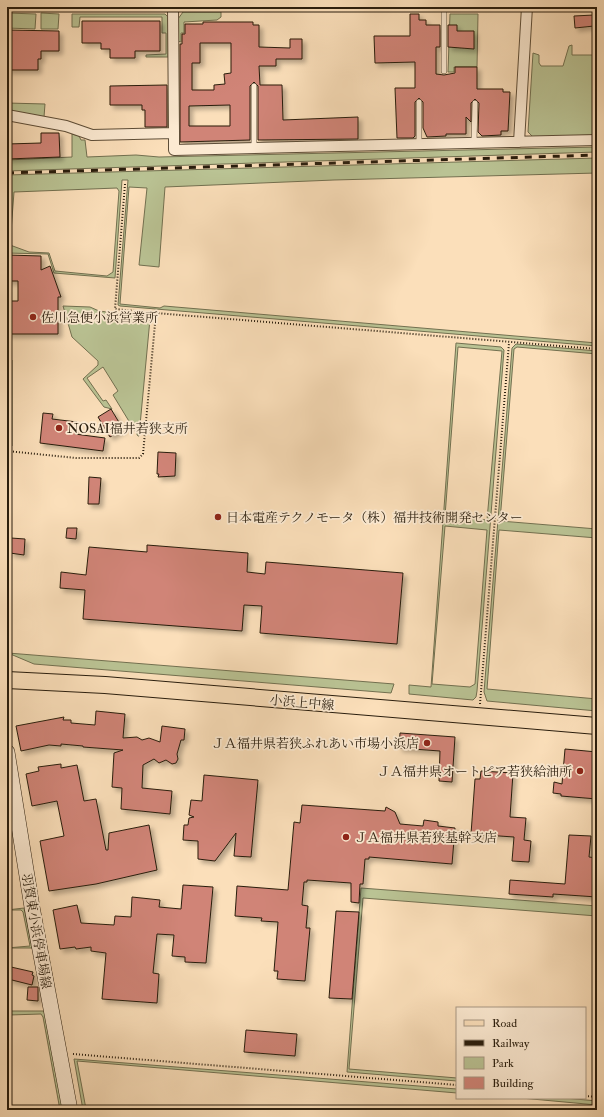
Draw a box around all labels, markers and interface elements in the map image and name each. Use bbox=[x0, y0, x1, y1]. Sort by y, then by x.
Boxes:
place label: 佐川急便小浜営業所 bbox=[41, 310, 158, 326]
marker: 佐川急便小浜営業所 bbox=[28, 312, 38, 322]
place label: NOSAI福井若狭支所 bbox=[67, 421, 188, 437]
marker: NOSAI福井若狭支所 bbox=[54, 423, 64, 433]
place label: 日本電産テクノモータ（株）福井技術開発センター bbox=[226, 510, 523, 526]
marker: 日本電産テクノモータ（株）福井技術開発センター bbox=[213, 512, 223, 522]
street label: 小浜上中線 bbox=[269, 692, 335, 714]
place label: ＪＡ福井県若狭ふれあい市場小浜店 bbox=[211, 736, 419, 752]
marker: ＪＡ福井県若狭ふれあい市場小浜店 bbox=[422, 738, 432, 748]
place label: ＪＡ福井県オートピア若狭給油所 bbox=[377, 764, 572, 780]
marker: ＪＡ福井県オートピア若狭給油所 bbox=[575, 766, 585, 776]
place label: ＪＡ福井県若狭基幹支店 bbox=[354, 830, 497, 846]
marker: ＪＡ福井県若狭基幹支店 bbox=[341, 832, 351, 842]
street label: 羽賀東小浜停車場線 bbox=[18, 872, 54, 990]
legend bbox=[456, 1007, 586, 1099]
text: Road bbox=[492, 1016, 517, 1031]
text: Railway bbox=[492, 1036, 530, 1051]
text: Park bbox=[492, 1056, 514, 1071]
text: Building bbox=[492, 1076, 535, 1091]

